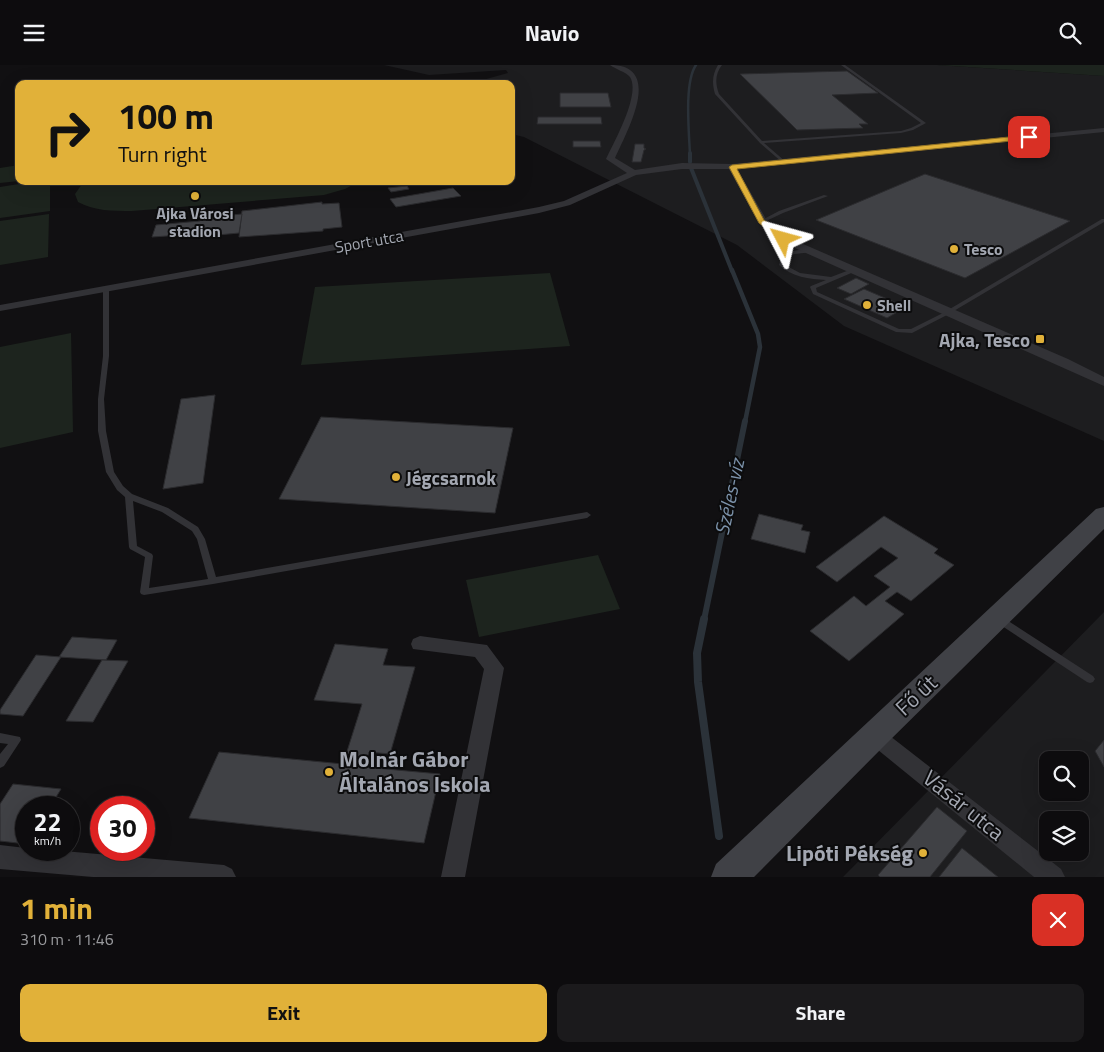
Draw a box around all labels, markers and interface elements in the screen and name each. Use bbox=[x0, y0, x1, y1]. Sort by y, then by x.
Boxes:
text: Navio bbox=[525, 16, 579, 50]
icon: menu bbox=[20, 19, 48, 47]
icon: search bbox=[1056, 19, 1084, 47]
text: 100 m bbox=[118, 89, 214, 143]
icon: right bbox=[35, 100, 100, 165]
pin bbox=[1008, 116, 1050, 158]
icon: arrive bbox=[1015, 123, 1043, 151]
text: Turn right bbox=[118, 137, 207, 171]
marker: Ajka Városi stadion bbox=[189, 190, 201, 202]
place label: Ajka Városi stadion bbox=[156, 201, 234, 243]
position arrow bbox=[756, 212, 808, 264]
street label: Sport utca bbox=[333, 223, 405, 259]
place label: Tesco bbox=[964, 237, 1003, 261]
marker: Tesco bbox=[948, 243, 960, 255]
place label: Shell bbox=[877, 293, 911, 317]
marker: Shell bbox=[861, 299, 873, 311]
place label: Ajka, Tesco bbox=[939, 325, 1030, 354]
marker: Ajka, Tesco bbox=[1034, 333, 1046, 345]
water label: Széles-víz bbox=[706, 454, 753, 538]
place label: Jégcsarnok bbox=[406, 463, 496, 492]
marker: Jégcsarnok bbox=[390, 471, 402, 483]
street label: Fő út bbox=[887, 666, 945, 723]
place label: Molnár Gábor Általános Iskola bbox=[339, 742, 490, 801]
map controls bbox=[1039, 751, 1089, 861]
button: search bbox=[1039, 751, 1089, 801]
street label: Vásár utca bbox=[916, 761, 1012, 849]
marker: Molnár Gábor Általános Iskola bbox=[323, 766, 335, 778]
speed limit sign: 30 bbox=[90, 796, 155, 861]
text: 22 bbox=[33, 803, 62, 841]
button: layers bbox=[1039, 811, 1089, 861]
text: km/h bbox=[34, 831, 61, 850]
place label: Lipóti Pékség bbox=[786, 836, 913, 870]
marker: Lipóti Pékség bbox=[917, 847, 929, 859]
text: 1 min bbox=[20, 885, 93, 931]
button: close bbox=[1032, 894, 1084, 946]
text: 310 m · 11:46 bbox=[20, 927, 114, 951]
button: Exit bbox=[20, 984, 547, 1042]
button: Share bbox=[557, 984, 1084, 1042]

